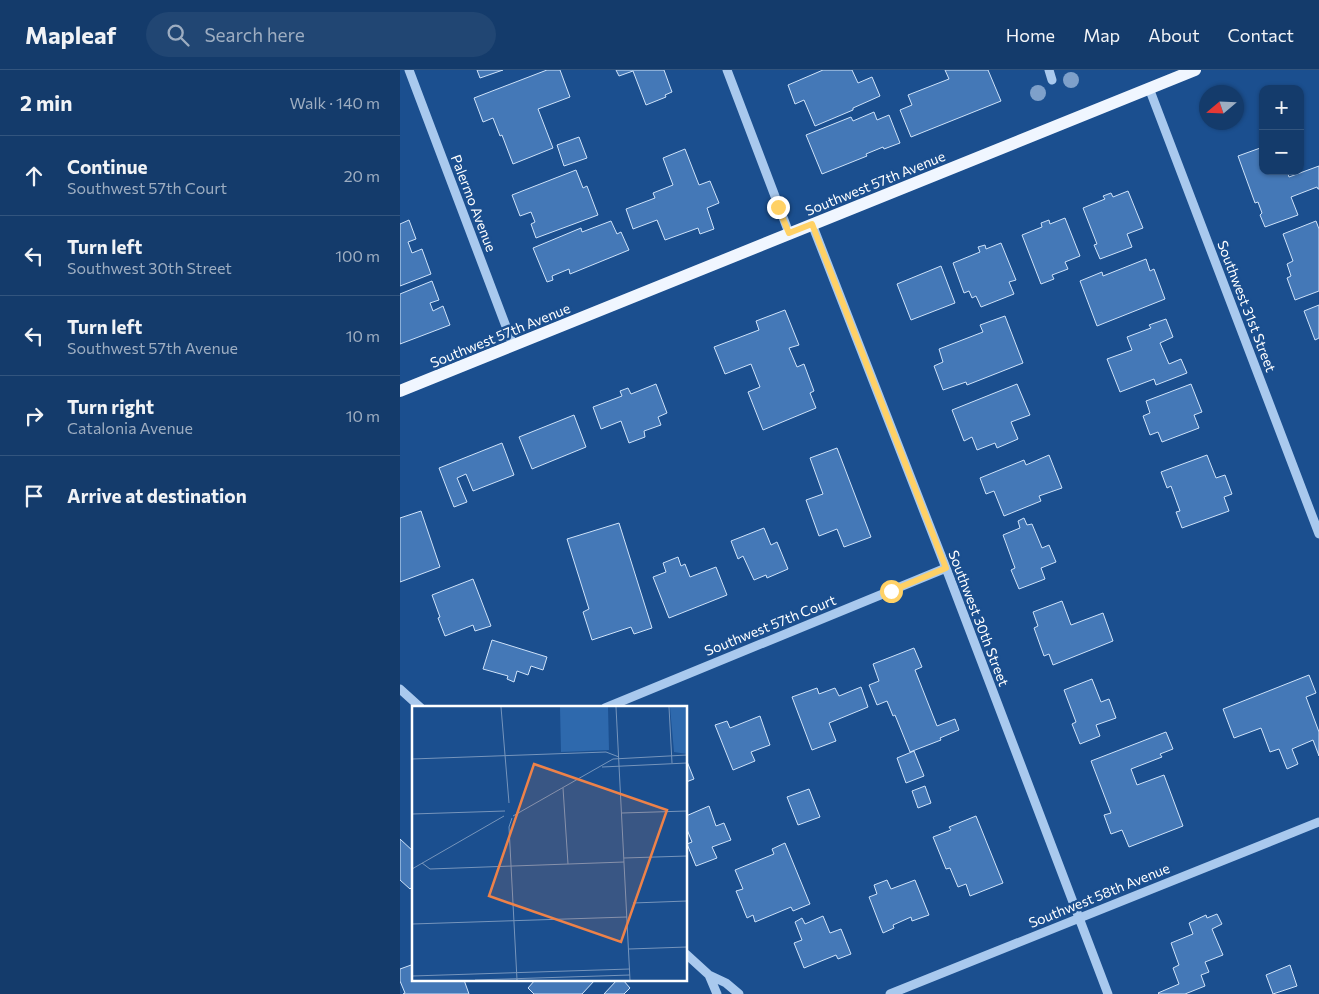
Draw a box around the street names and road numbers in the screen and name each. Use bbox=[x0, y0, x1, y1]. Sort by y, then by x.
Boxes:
street label: Southwest 57th Avenue bbox=[802, 147, 948, 219]
street label: Palermo Avenue bbox=[448, 152, 500, 254]
street label: Southwest 31st Street bbox=[1214, 238, 1280, 374]
street label: Southwest 57th Avenue bbox=[427, 299, 573, 371]
street label: Southwest 30th Street bbox=[945, 548, 1013, 689]
street label: Southwest 57th Court bbox=[702, 591, 838, 659]
street label: Southwest 58th Avenue bbox=[1026, 859, 1172, 931]

